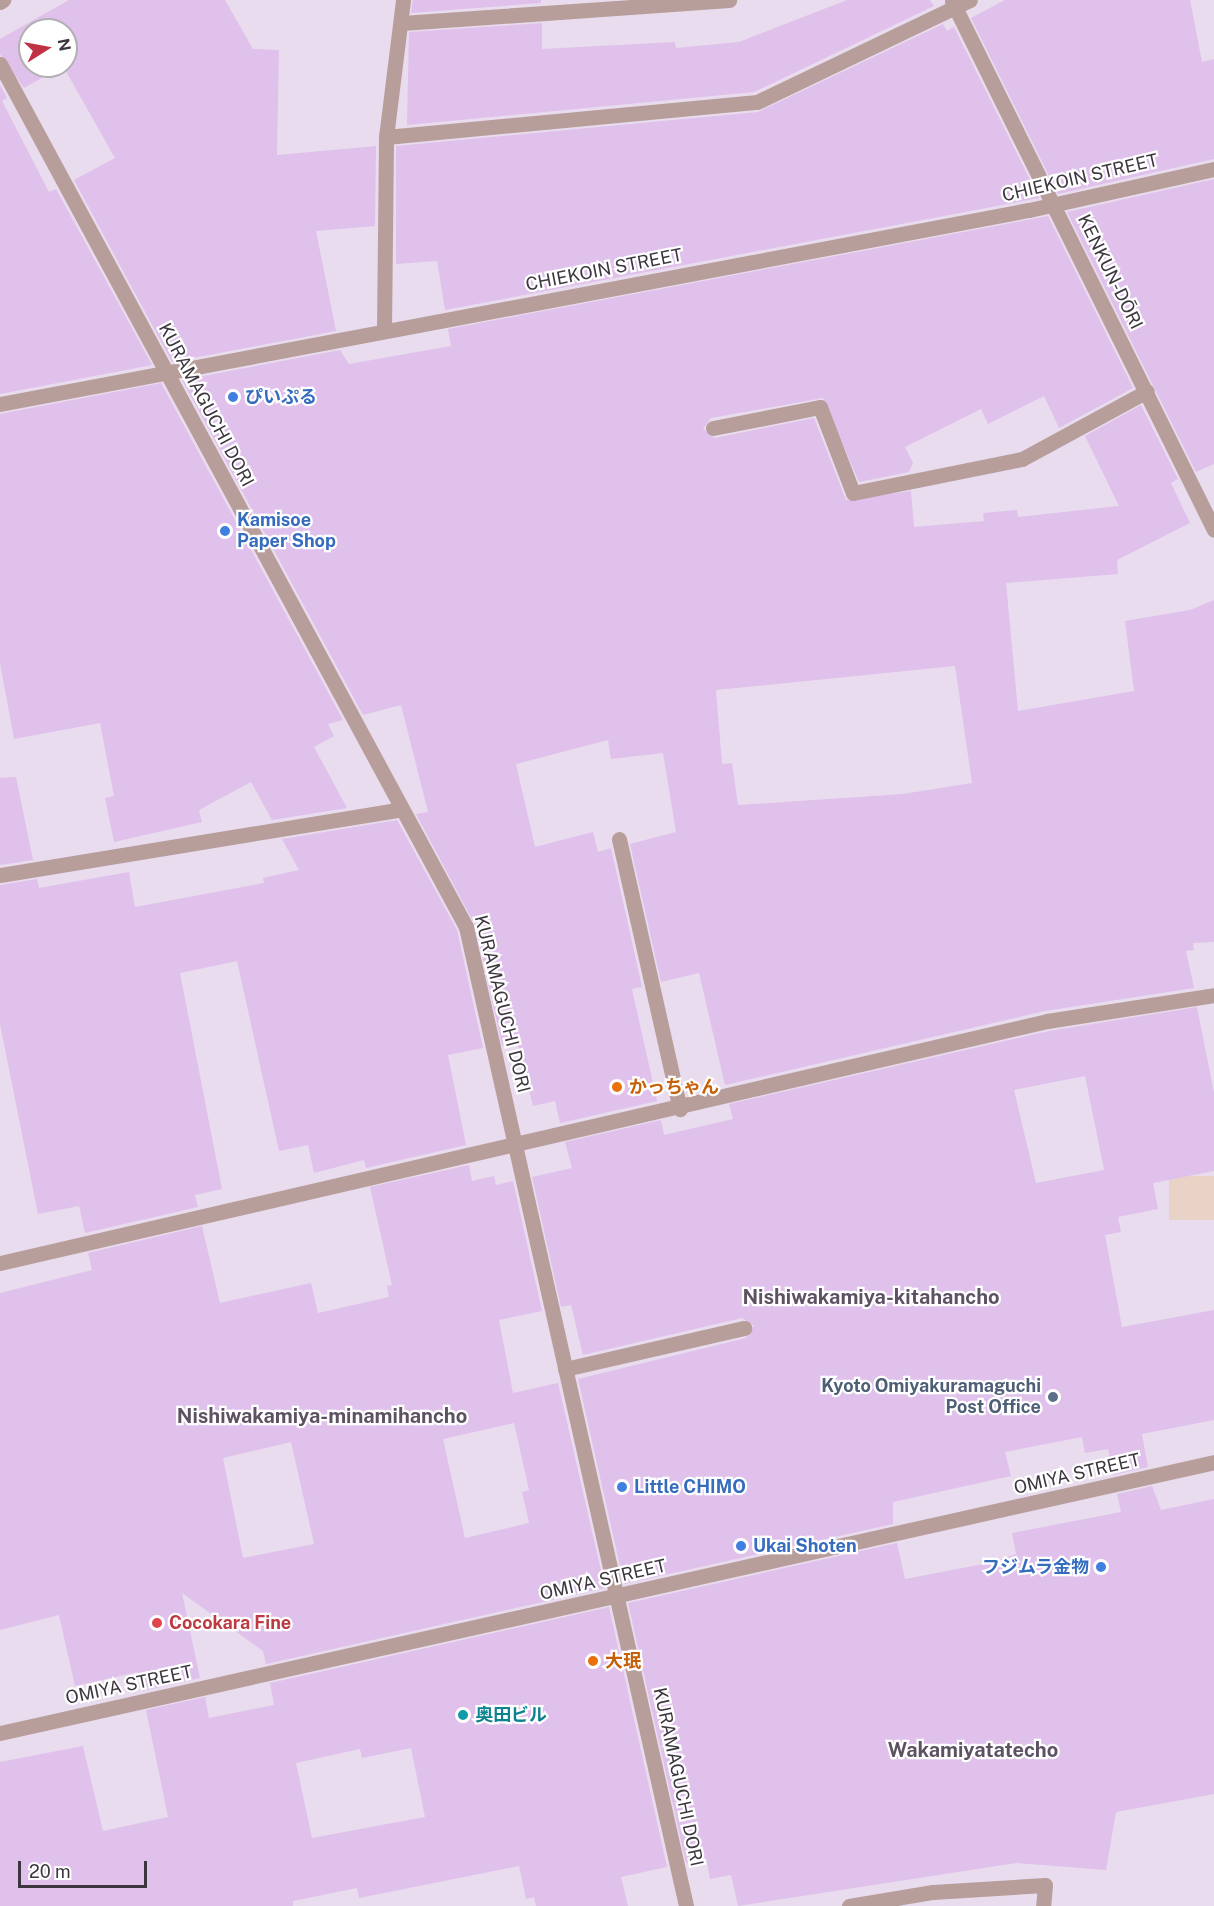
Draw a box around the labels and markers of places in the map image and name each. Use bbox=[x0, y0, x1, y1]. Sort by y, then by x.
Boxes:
place label: ぴいぷる bbox=[245, 386, 317, 408]
marker: ぴいぷる bbox=[226, 390, 240, 404]
place label: Kamisoe Paper Shop bbox=[237, 510, 336, 552]
marker: Kamisoe Paper Shop bbox=[218, 524, 232, 538]
place label: かっちゃん bbox=[629, 1076, 719, 1098]
marker: かっちゃん bbox=[610, 1080, 624, 1094]
place label: Kyoto Omiyakuramaguchi Post Office bbox=[821, 1376, 1041, 1418]
marker: Kyoto Omiyakuramaguchi Post Office bbox=[1046, 1390, 1060, 1404]
place label: Little CHIMO bbox=[634, 1476, 746, 1498]
marker: Little CHIMO bbox=[615, 1480, 629, 1494]
place label: Ukai Shoten bbox=[753, 1535, 857, 1557]
marker: Ukai Shoten bbox=[734, 1539, 748, 1553]
place label: フジムラ金物 bbox=[981, 1556, 1089, 1578]
marker: フジムラ金物 bbox=[1094, 1560, 1108, 1574]
place label: Cocokara Fine bbox=[169, 1612, 291, 1634]
marker: Cocokara Fine bbox=[150, 1616, 164, 1630]
place label: 大珉 bbox=[605, 1650, 641, 1672]
marker: 大珉 bbox=[586, 1654, 600, 1668]
place label: 奥田ビル bbox=[475, 1704, 547, 1726]
marker: 奥田ビル bbox=[456, 1708, 470, 1722]

